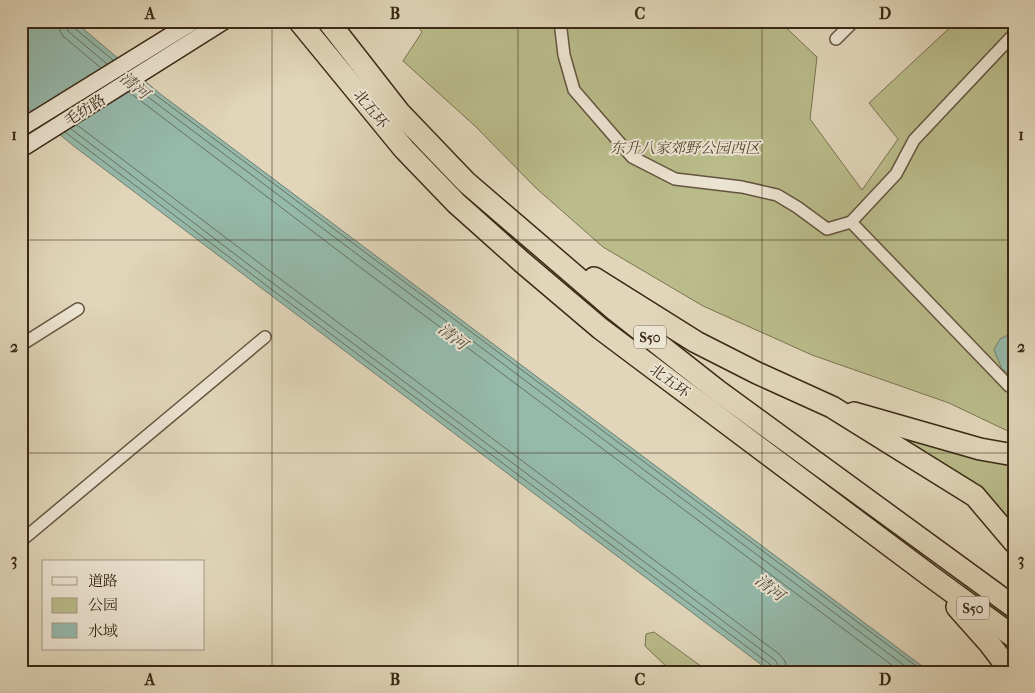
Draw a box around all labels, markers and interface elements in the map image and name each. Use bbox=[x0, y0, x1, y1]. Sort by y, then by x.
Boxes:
text: A bbox=[144, 4, 156, 23]
text: B bbox=[390, 4, 400, 23]
text: C bbox=[635, 4, 646, 23]
text: D bbox=[879, 4, 891, 23]
water label: 清河 bbox=[116, 68, 155, 105]
street label: 北五环 bbox=[350, 86, 392, 132]
street label: 毛纺路 bbox=[61, 90, 109, 130]
text: 1 bbox=[11, 125, 17, 144]
text: 1 bbox=[1018, 125, 1024, 144]
park label: 东升八家郊野公园西区 bbox=[610, 139, 762, 157]
water label: 清河 bbox=[434, 319, 474, 356]
road number: S50 bbox=[634, 326, 666, 348]
text: 2 bbox=[10, 337, 18, 356]
text: 2 bbox=[1017, 337, 1025, 356]
street label: 北五环 bbox=[647, 360, 693, 402]
text: 3 bbox=[11, 550, 17, 570]
text: 3 bbox=[1018, 550, 1024, 570]
legend bbox=[42, 560, 205, 650]
water label: 清河 bbox=[751, 570, 791, 607]
text: 道路 bbox=[88, 572, 118, 590]
text: 公园 bbox=[88, 596, 118, 614]
road number: S50 bbox=[957, 596, 989, 620]
text: 水域 bbox=[88, 622, 118, 640]
text: A bbox=[144, 670, 156, 689]
text: B bbox=[390, 670, 400, 689]
text: C bbox=[635, 670, 646, 689]
text: D bbox=[879, 670, 891, 689]

